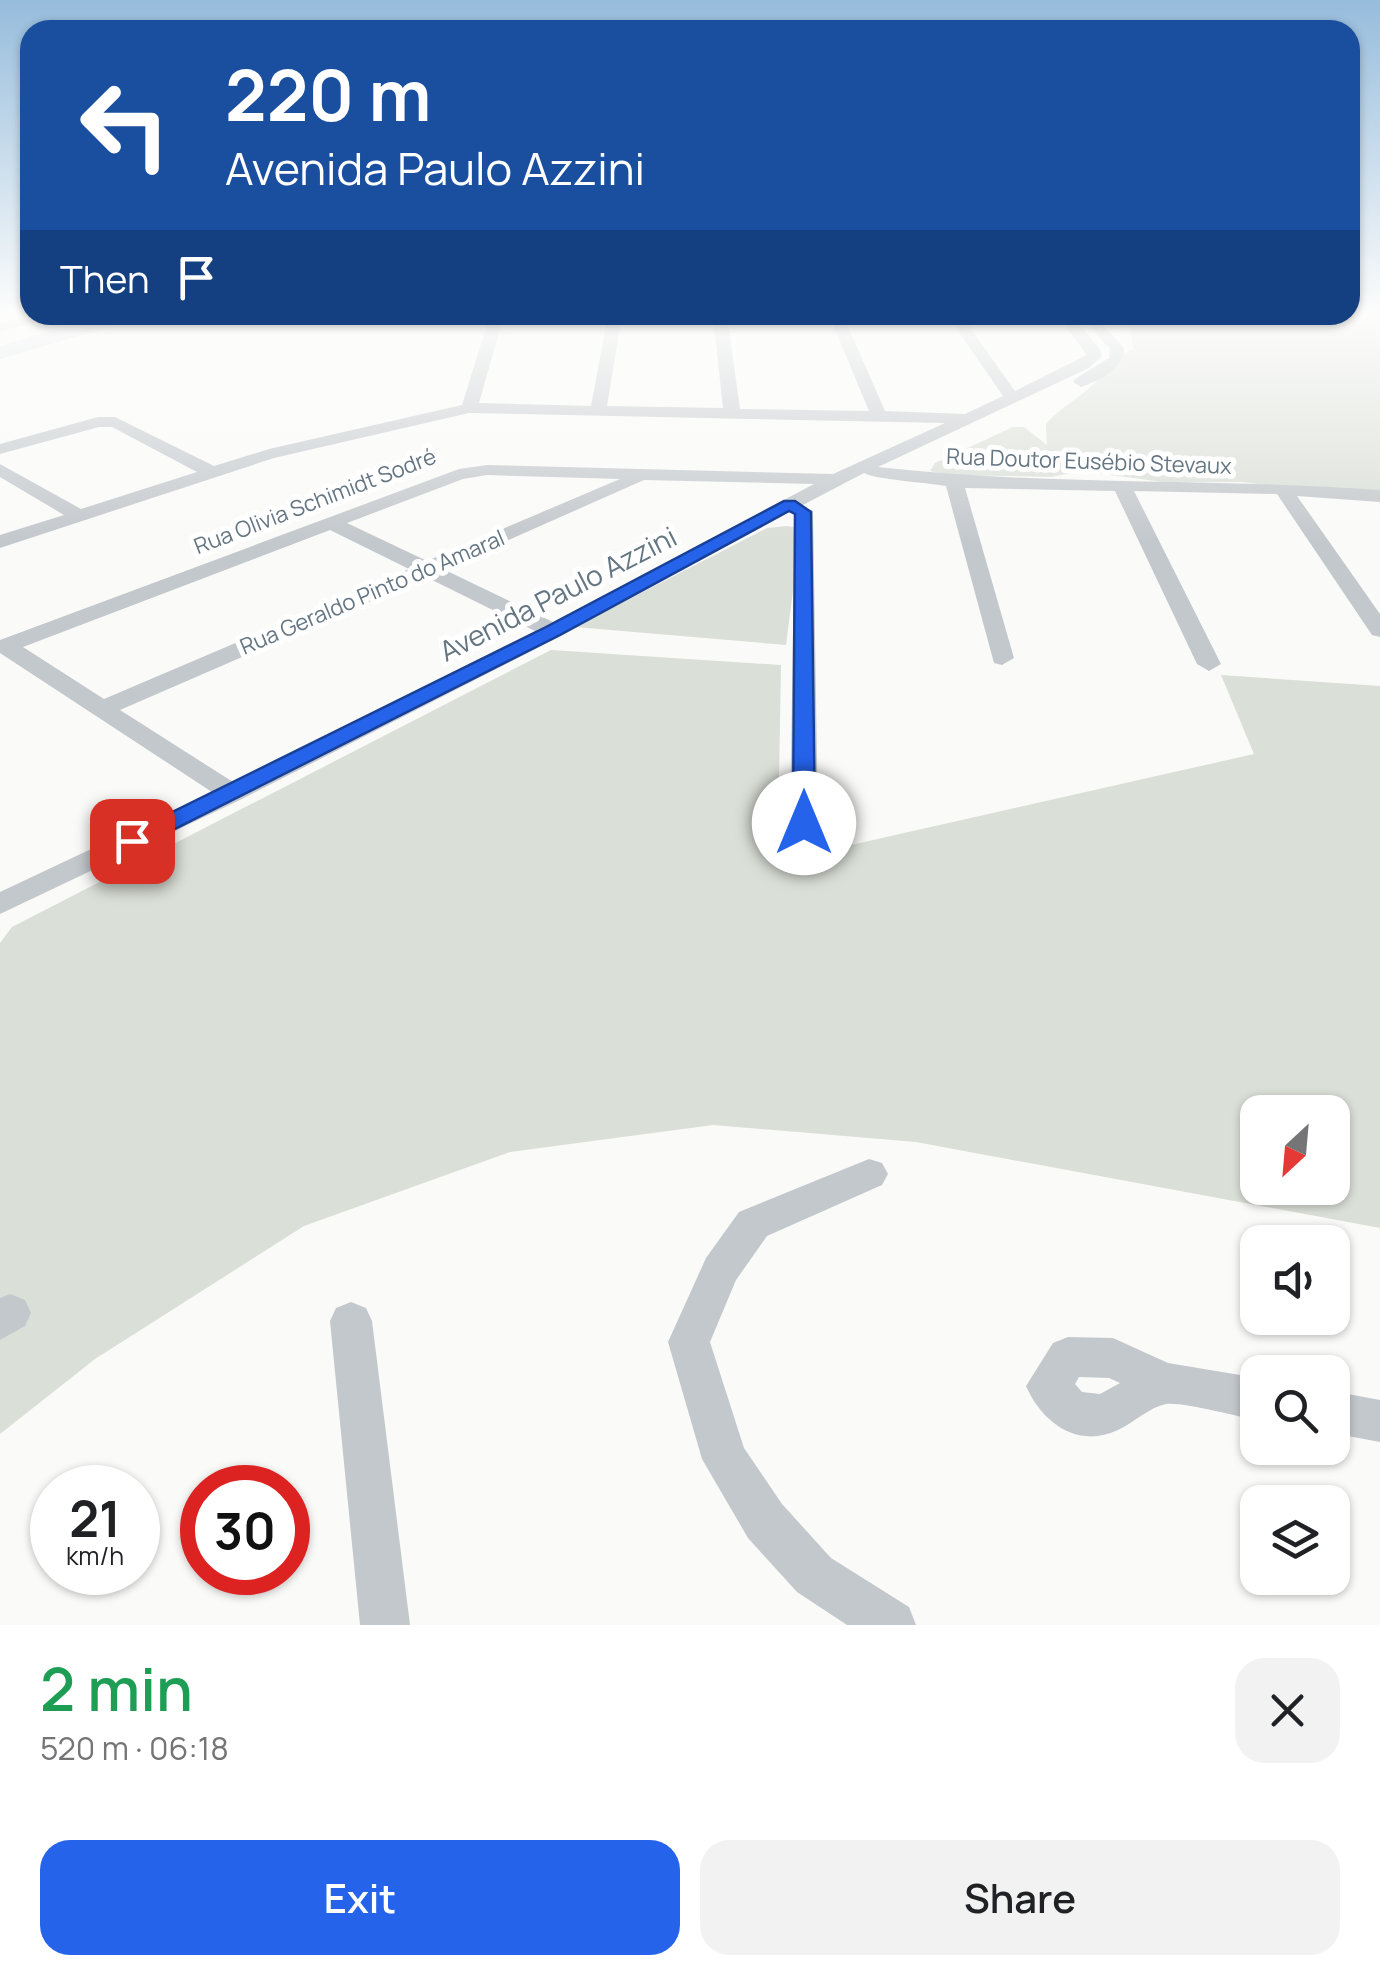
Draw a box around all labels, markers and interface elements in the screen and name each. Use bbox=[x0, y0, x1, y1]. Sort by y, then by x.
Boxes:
text: 220 m bbox=[225, 46, 431, 142]
icon: left bbox=[60, 60, 190, 190]
text: Avenida Paulo Azzini bbox=[225, 137, 645, 199]
icon: arrive bbox=[169, 250, 224, 305]
text: Then bbox=[60, 252, 149, 304]
street label: Rua Olivia Schimidt Sodré bbox=[190, 441, 440, 561]
street label: Rua Doutor Eusébio Stevaux bbox=[946, 441, 1233, 481]
street label: Avenida Paulo Azzini bbox=[432, 517, 683, 669]
street label: Rua Geraldo Pinto do Amaral bbox=[235, 523, 509, 661]
position arrow bbox=[752, 771, 856, 875]
pin bbox=[90, 799, 175, 884]
icon: arrive bbox=[105, 814, 160, 869]
north arrow bbox=[1240, 1095, 1350, 1205]
map controls bbox=[1240, 1095, 1350, 1595]
button: sound bbox=[1240, 1225, 1350, 1335]
button: search bbox=[1240, 1355, 1350, 1465]
speed limit sign: 30 bbox=[180, 1465, 310, 1595]
text: 21 bbox=[69, 1484, 121, 1552]
button: layers bbox=[1240, 1485, 1350, 1595]
text: km/h bbox=[66, 1538, 124, 1573]
text: 2 min bbox=[40, 1647, 193, 1729]
button: close bbox=[1235, 1658, 1340, 1763]
text: 520 m · 06:18 bbox=[40, 1726, 229, 1770]
button: Exit bbox=[40, 1840, 680, 1955]
button: Share bbox=[700, 1840, 1340, 1955]

